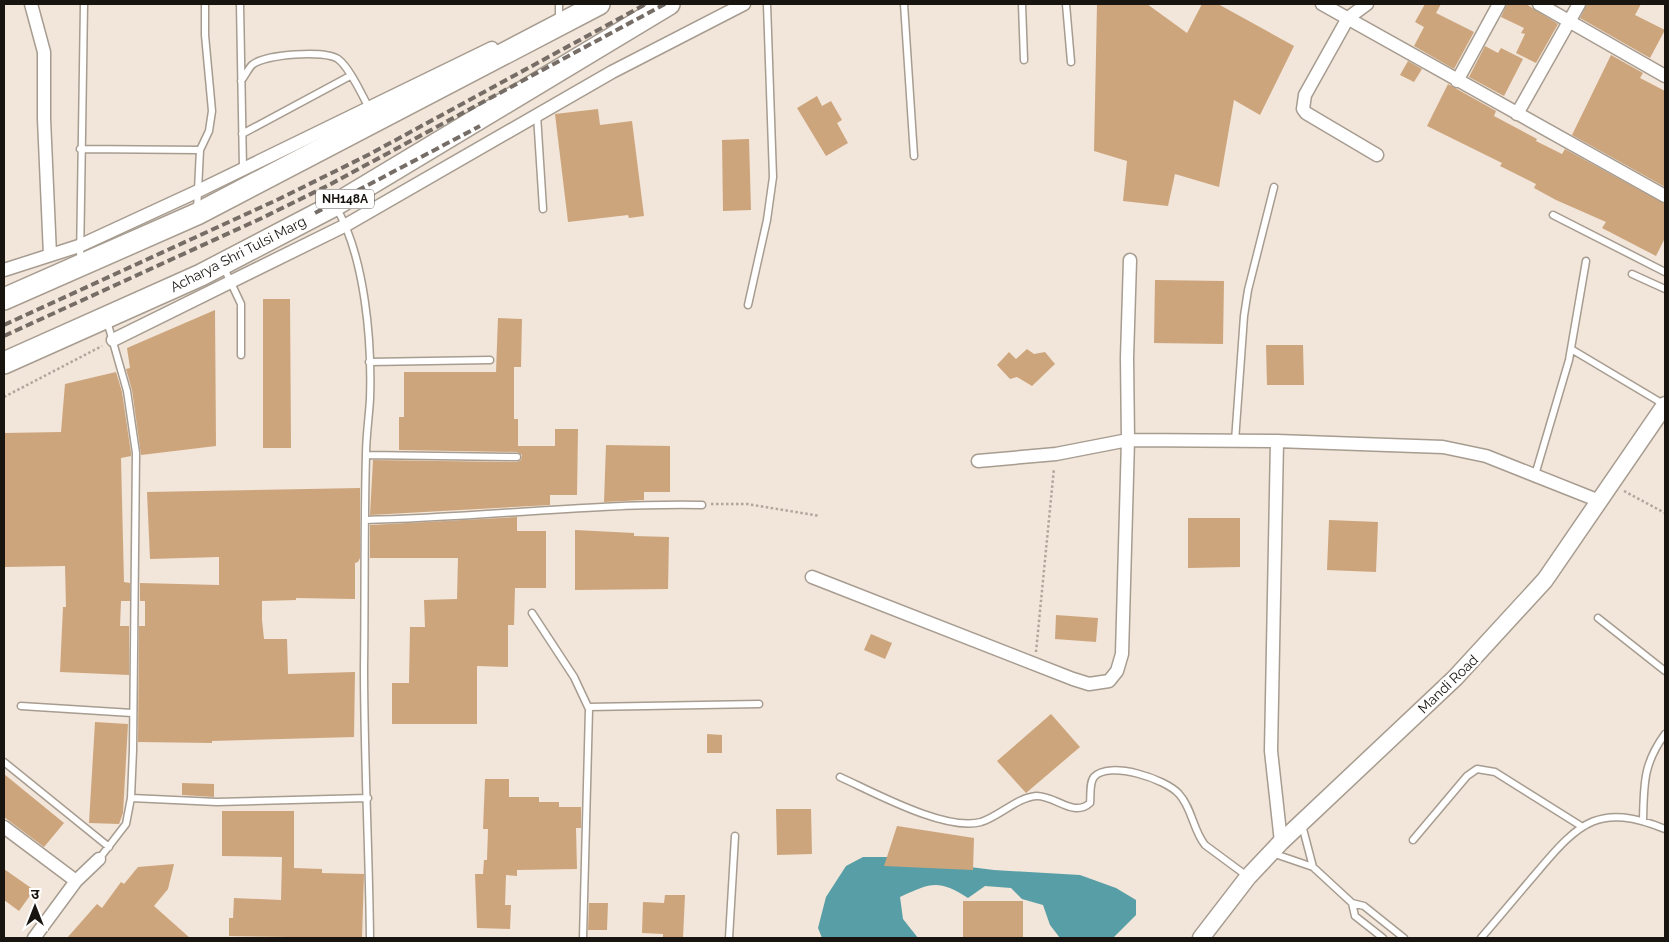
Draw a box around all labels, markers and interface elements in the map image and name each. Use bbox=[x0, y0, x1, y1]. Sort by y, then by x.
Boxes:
road number: NH148A bbox=[316, 190, 374, 208]
street label: Acharya Shri Tulsi Marg bbox=[167, 213, 309, 295]
street label: Mandi Road bbox=[1415, 652, 1481, 716]
north arrow bbox=[10, 882, 60, 932]
text: उ bbox=[31, 886, 40, 902]

